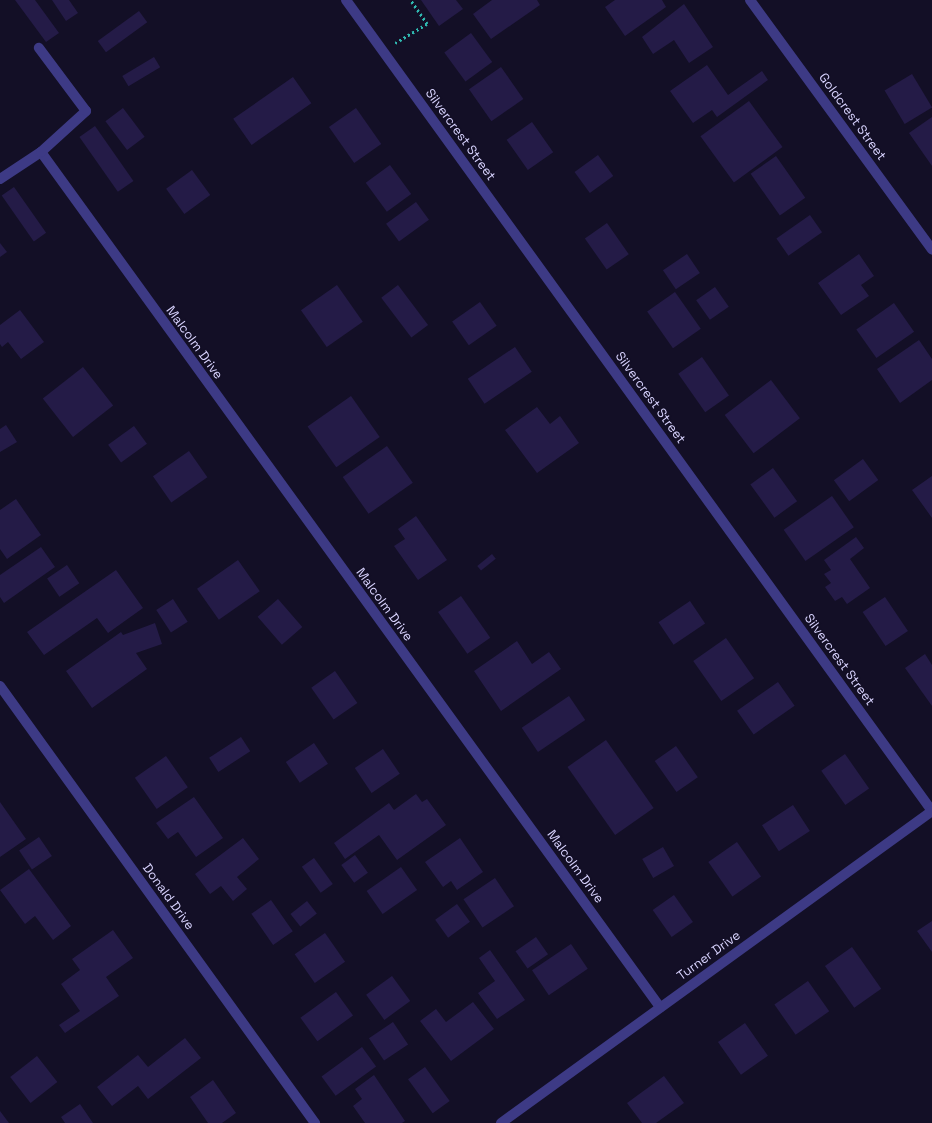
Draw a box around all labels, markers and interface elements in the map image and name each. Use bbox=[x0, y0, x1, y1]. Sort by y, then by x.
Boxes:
street label: Goldcrest Street bbox=[815, 70, 889, 164]
street label: Silvercrest Street bbox=[422, 86, 498, 184]
street label: Malcolm Drive bbox=[162, 303, 226, 383]
street label: Silvercrest Street bbox=[612, 349, 688, 447]
street label: Malcolm Drive bbox=[352, 565, 416, 645]
street label: Silvercrest Street bbox=[801, 611, 877, 709]
street label: Malcolm Drive bbox=[543, 827, 607, 907]
street label: Donald Drive bbox=[139, 861, 197, 933]
street label: Turner Drive bbox=[674, 928, 744, 984]

